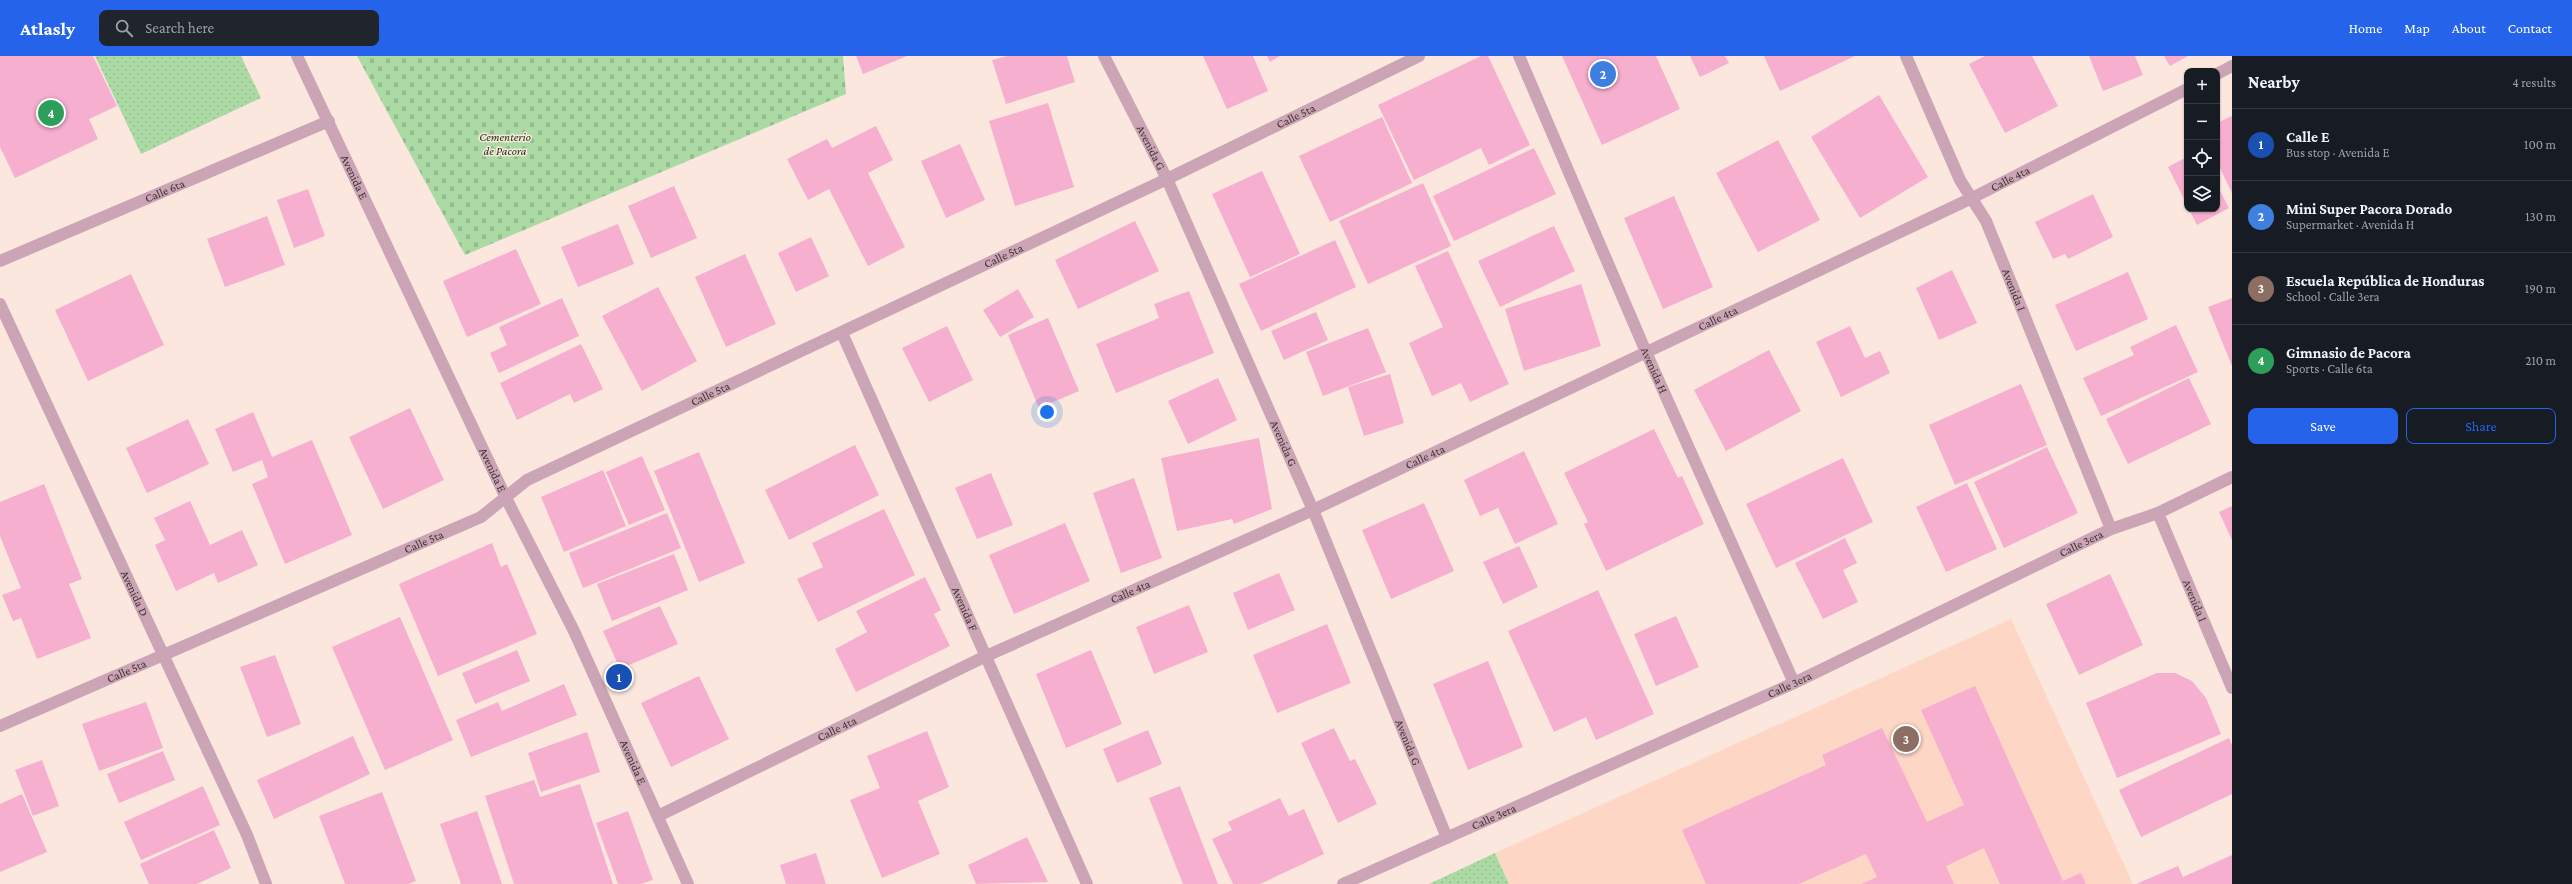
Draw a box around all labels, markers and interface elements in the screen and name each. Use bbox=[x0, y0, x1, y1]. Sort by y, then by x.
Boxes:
search box bbox=[99, 10, 379, 46]
icon: search bbox=[113, 17, 135, 39]
text: Atlasly bbox=[20, 18, 75, 39]
text: Search here bbox=[145, 20, 214, 36]
text: Home bbox=[2349, 20, 2382, 36]
text: Map bbox=[2404, 20, 2430, 36]
text: About bbox=[2452, 20, 2486, 36]
text: Contact bbox=[2508, 20, 2552, 36]
pin: 2 bbox=[1590, 59, 1616, 89]
map controls bbox=[2184, 68, 2220, 212]
button: + bbox=[2184, 68, 2220, 104]
text: Nearby bbox=[2248, 73, 2300, 92]
text: 4 results bbox=[2512, 75, 2556, 90]
pin: 4 bbox=[38, 98, 64, 128]
street label: Calle 5ta bbox=[1274, 101, 1318, 132]
button: − bbox=[2184, 104, 2220, 140]
street label: Avenida G bbox=[1134, 123, 1168, 173]
text: Calle E bbox=[2286, 129, 2329, 145]
park label: Cementerio de Pacora bbox=[479, 130, 531, 158]
text: 1 bbox=[2259, 137, 2263, 152]
text: 100 m bbox=[2524, 137, 2556, 152]
button: locate bbox=[2184, 140, 2220, 176]
text: Bus stop · Avenida E bbox=[2286, 145, 2390, 160]
street label: Avenida E bbox=[338, 153, 371, 202]
street label: Calle 4ta bbox=[1988, 163, 2033, 194]
street label: Calle 6ta bbox=[143, 176, 187, 206]
button: layers bbox=[2184, 176, 2220, 212]
text: Mini Super Pacora Dorado bbox=[2286, 201, 2452, 217]
text: 2 bbox=[2258, 209, 2264, 224]
text: 130 m bbox=[2525, 209, 2556, 224]
text: Supermarket · Avenida H bbox=[2286, 217, 2414, 232]
street label: Calle 5ta bbox=[982, 241, 1026, 271]
street label: Avenida I bbox=[1999, 266, 2029, 313]
text: Escuela República de Honduras bbox=[2286, 273, 2484, 289]
text: 3 bbox=[2258, 281, 2264, 296]
text: 190 m bbox=[2525, 281, 2556, 296]
text: School · Calle 3era bbox=[2286, 289, 2380, 304]
street label: Calle 4ta bbox=[1696, 303, 1740, 334]
street label: Avenida H bbox=[1638, 345, 1671, 395]
text: Gimnasio de Pacora bbox=[2286, 345, 2411, 361]
text: 4 bbox=[2257, 353, 2265, 368]
text: 210 m bbox=[2525, 353, 2556, 368]
text: Sports · Calle 6ta bbox=[2286, 361, 2373, 376]
street label: Calle 5ta bbox=[688, 378, 732, 409]
your location bbox=[1037, 402, 1057, 422]
button: Save bbox=[2248, 408, 2398, 444]
button: Share bbox=[2406, 408, 2556, 444]
street label: Avenida G bbox=[1267, 418, 1300, 469]
street label: Calle 4ta bbox=[1403, 441, 1447, 472]
street label: Avenida E bbox=[476, 446, 509, 495]
street label: Calle 5ta bbox=[402, 527, 446, 557]
street label: Calle 3era bbox=[2057, 527, 2106, 560]
street label: Avenida D bbox=[118, 568, 151, 618]
street label: Calle 4ta bbox=[1108, 576, 1153, 607]
street label: Avenida I bbox=[2180, 577, 2210, 624]
street label: Avenida F bbox=[949, 585, 981, 633]
street label: Calle 5ta bbox=[105, 656, 149, 686]
pin: 1 bbox=[606, 662, 632, 692]
street label: Calle 3era bbox=[1765, 668, 1814, 701]
street label: Calle 4ta bbox=[815, 713, 859, 744]
street label: Avenida G bbox=[1392, 717, 1424, 768]
pin: 3 bbox=[1893, 724, 1919, 754]
street label: Avenida E bbox=[617, 737, 649, 787]
street label: Calle 3era bbox=[1469, 801, 1518, 833]

